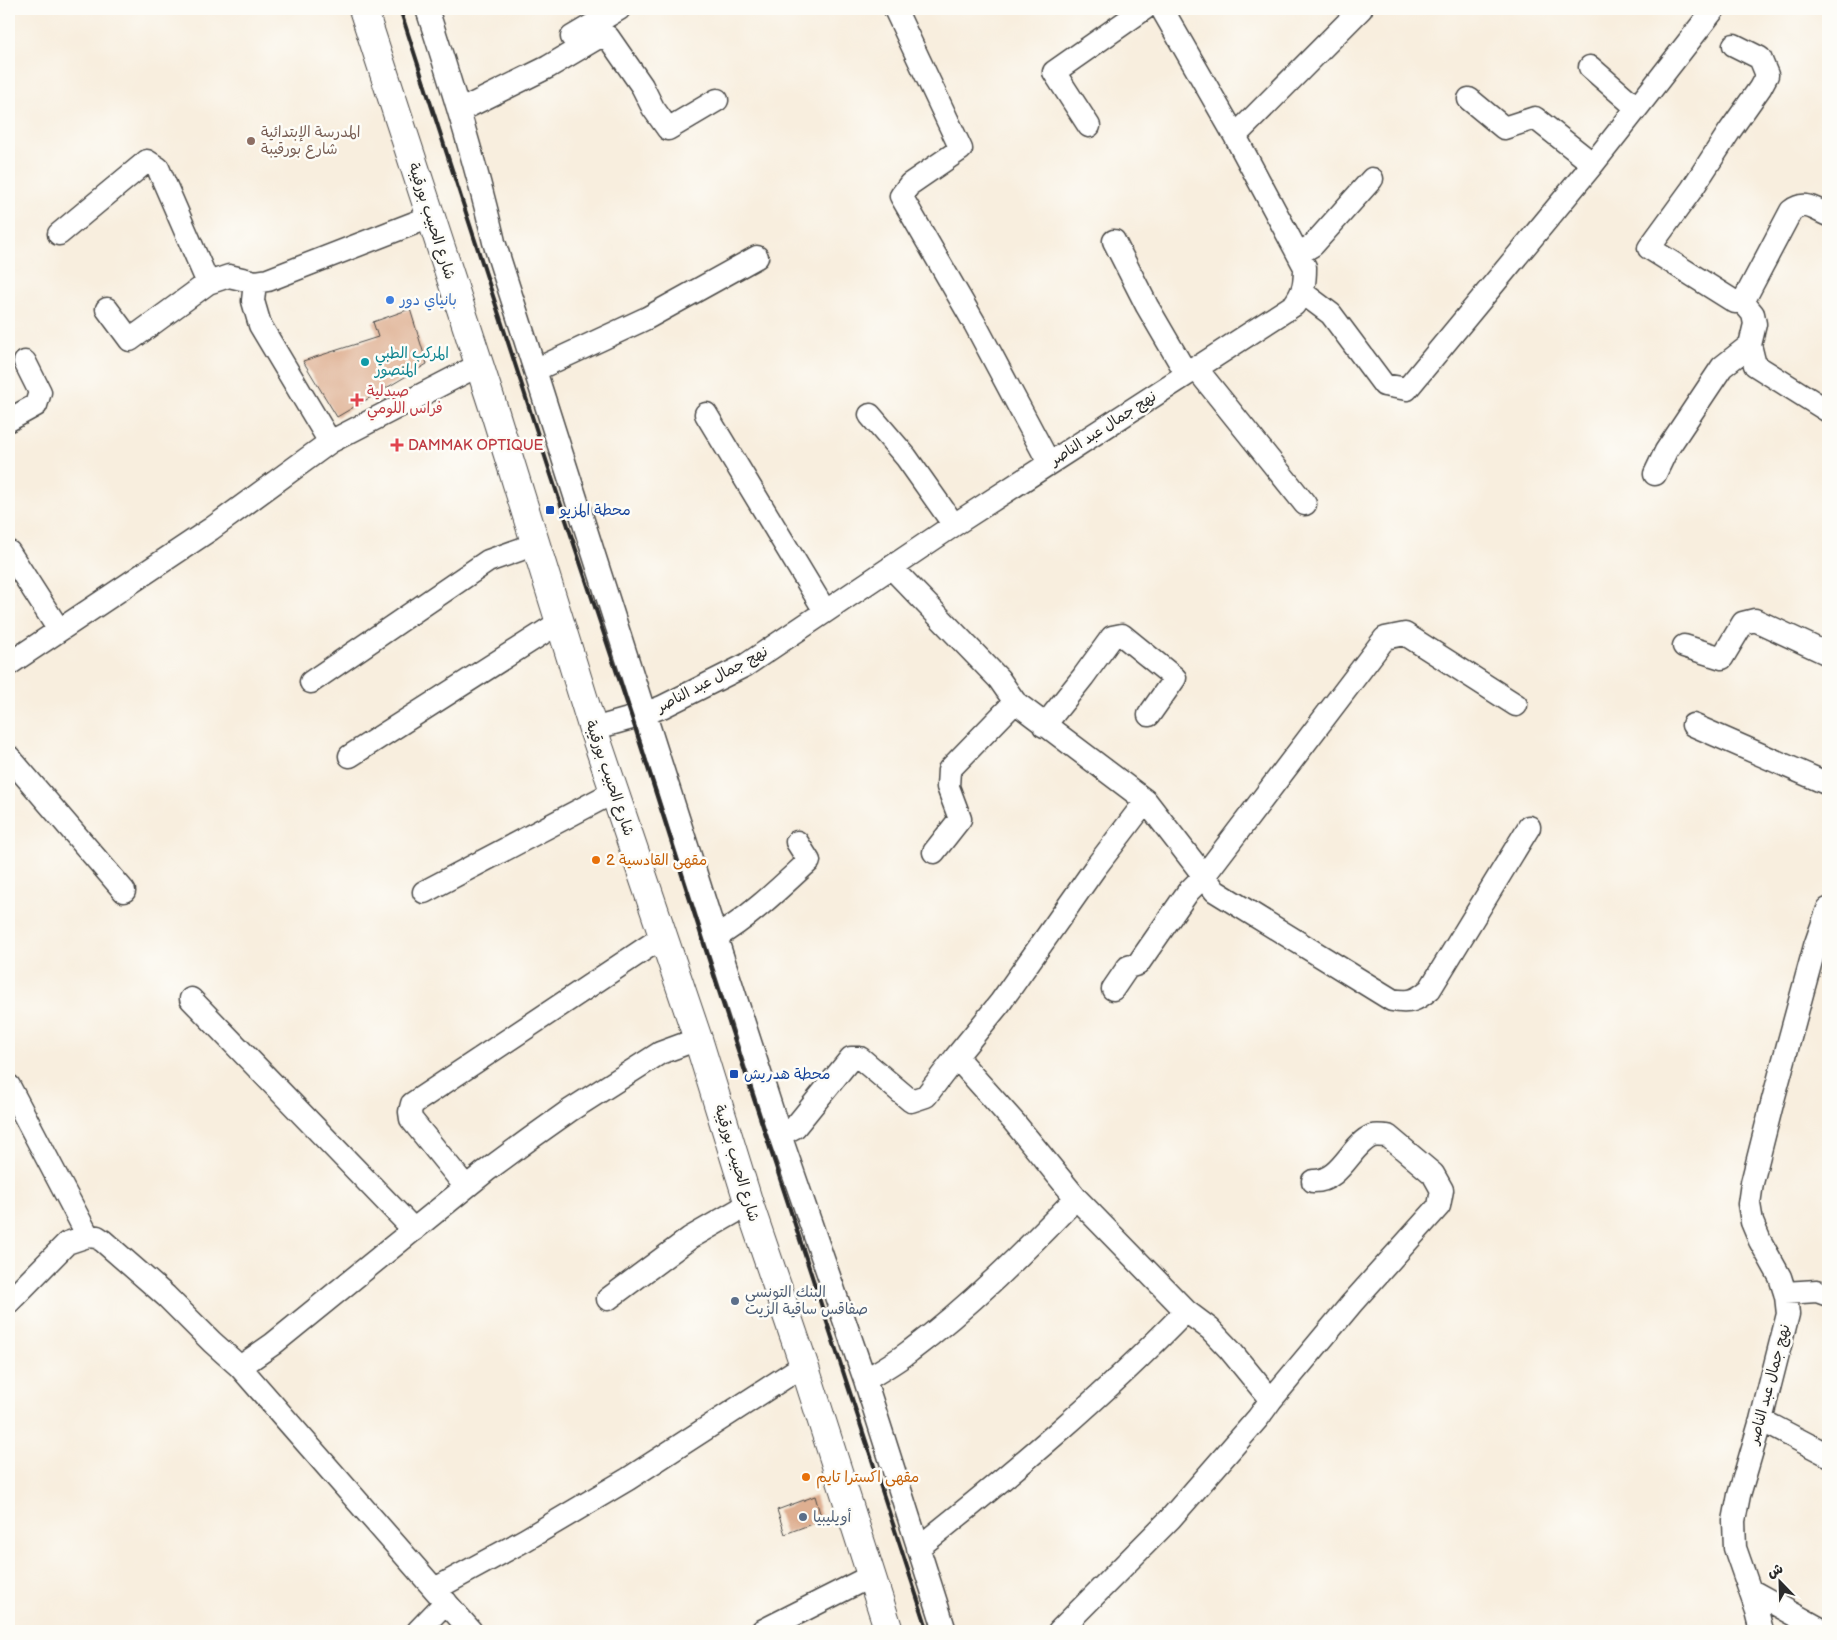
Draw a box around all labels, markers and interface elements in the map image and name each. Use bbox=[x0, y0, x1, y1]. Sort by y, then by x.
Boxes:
place label: المدرسة الإبتدائية شارع بورقيبة bbox=[261, 123, 360, 159]
marker: المدرسة الإبتدائية شارع بورقيبة bbox=[245, 135, 257, 147]
street label: شارع الحبيب بورقيبة bbox=[404, 160, 459, 282]
place label: بانياي دور bbox=[399, 291, 457, 311]
marker: بانياي دور bbox=[384, 294, 396, 306]
place label: المركب الطبي المنصور bbox=[374, 344, 449, 380]
marker: المركب الطبي المنصور bbox=[359, 356, 371, 368]
place label: صيدلية فراس اللومي bbox=[367, 382, 443, 421]
street label: نهج جمال عبد الناصر bbox=[1046, 387, 1160, 471]
marker: صيدلية فراس اللومي bbox=[351, 394, 363, 406]
place label: DAMMAK OPTIQUE bbox=[408, 436, 544, 455]
marker: DAMMAK OPTIQUE bbox=[390, 438, 404, 452]
place label: محطة المزيو bbox=[559, 501, 631, 520]
marker: محطة المزيو bbox=[544, 504, 556, 516]
street label: نهج جمال عبد الناصر bbox=[652, 642, 771, 717]
street label: شارع الحبيب بورقيبة bbox=[581, 718, 638, 839]
place label: مقهى القادسية 2 bbox=[606, 851, 707, 870]
marker: مقهى القادسية 2 bbox=[590, 854, 602, 866]
place label: محطة هدريش bbox=[744, 1065, 830, 1084]
marker: محطة هدريش bbox=[728, 1068, 740, 1080]
street label: شارع الحبيب بورقيبة bbox=[710, 1102, 763, 1224]
place label: البنك التونسي صفاقس ساقية الزيت bbox=[745, 1283, 868, 1319]
marker: البنك التونسي صفاقس ساقية الزيت bbox=[729, 1295, 741, 1307]
street label: نهج جمال عبد الناصر bbox=[1744, 1322, 1795, 1447]
place label: مقهى اكسترا تايم bbox=[816, 1468, 919, 1489]
marker: مقهى اكسترا تايم bbox=[800, 1471, 812, 1483]
place label: أويليبيا bbox=[813, 1508, 852, 1527]
marker: أويليبيا bbox=[797, 1511, 809, 1523]
north arrow bbox=[1754, 1558, 1804, 1608]
text: ش bbox=[1765, 1560, 1786, 1581]

